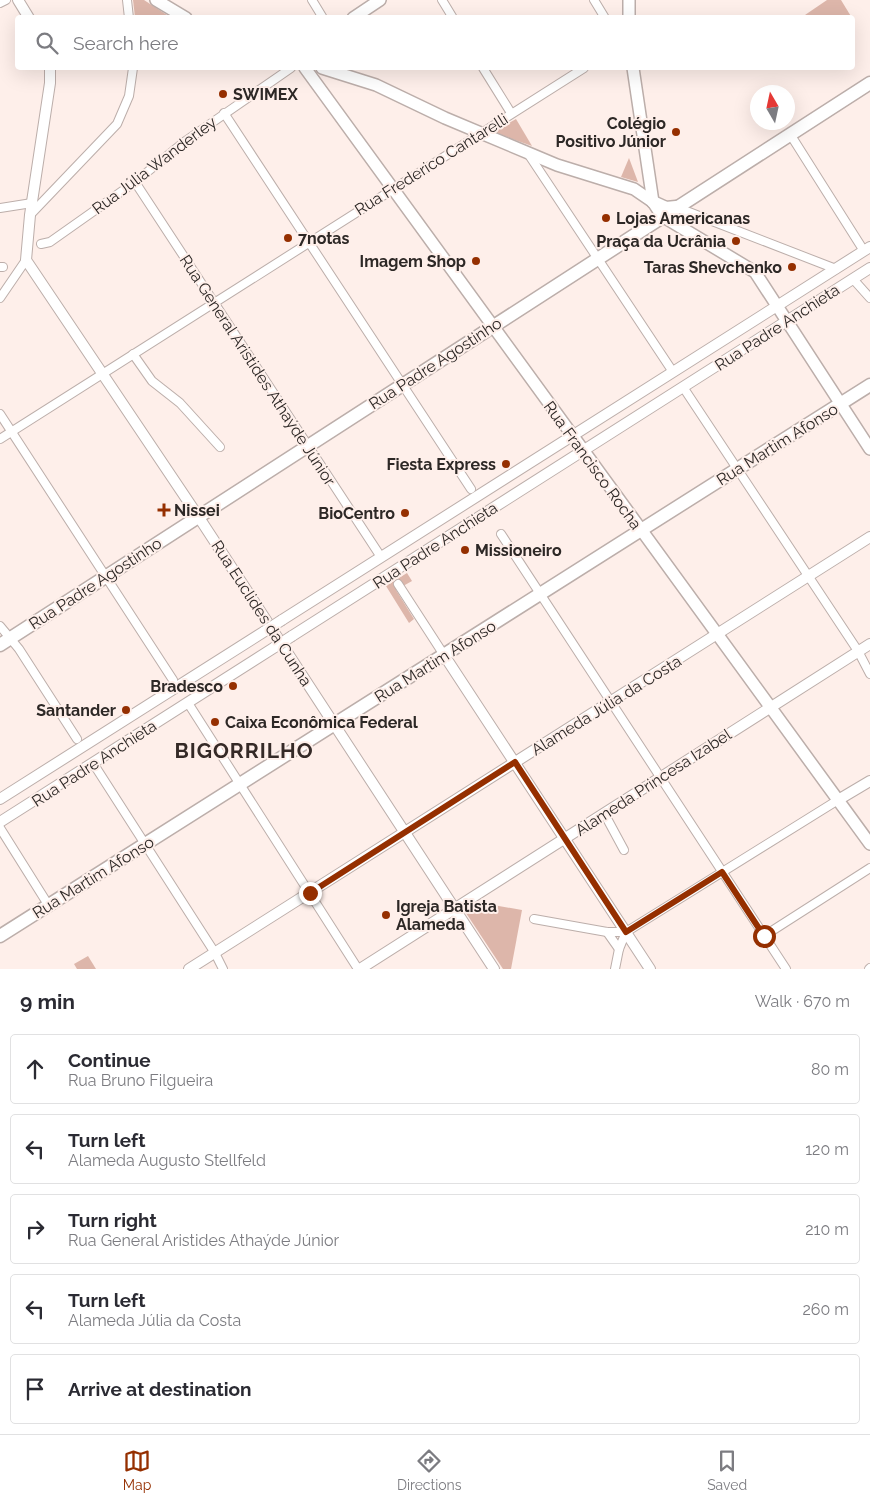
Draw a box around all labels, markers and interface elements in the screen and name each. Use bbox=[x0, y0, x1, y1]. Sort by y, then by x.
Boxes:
search box bbox=[15, 15, 855, 70]
icon: search bbox=[33, 29, 61, 57]
text: Search here bbox=[73, 32, 179, 54]
place label: SWIMEX bbox=[233, 85, 298, 104]
north arrow bbox=[750, 85, 795, 130]
marker: SWIMEX bbox=[217, 88, 229, 100]
street label: Rua Frederico Cantarelli bbox=[351, 109, 511, 219]
street label: Rua Júlia Wanderley bbox=[88, 112, 220, 218]
place label: Colégio Positivo Júnior bbox=[555, 114, 666, 151]
marker: Colégio Positivo Júnior bbox=[670, 126, 682, 138]
place label: Lojas Americanas bbox=[616, 209, 750, 228]
marker: Lojas Americanas bbox=[600, 212, 612, 224]
place label: 7notas bbox=[298, 229, 350, 248]
marker: 7notas bbox=[282, 232, 294, 244]
place label: Praça da Ucrânia bbox=[596, 232, 726, 251]
marker: Praça da Ucrânia bbox=[730, 235, 742, 247]
street label: Rua General Aristides Athaýde Júnior bbox=[176, 251, 340, 489]
place label: Imagem Shop bbox=[360, 252, 466, 271]
marker: Imagem Shop bbox=[470, 255, 482, 267]
place label: Taras Shevchenko bbox=[644, 258, 782, 277]
marker: Taras Shevchenko bbox=[786, 261, 798, 273]
street label: Rua Padre Anchieta bbox=[711, 280, 843, 375]
street label: Rua Padre Agostinho bbox=[365, 313, 505, 413]
street label: Rua Francisco Rocha bbox=[540, 397, 646, 533]
street label: Rua Martim Afonso bbox=[713, 399, 842, 490]
place label: Fiesta Express bbox=[386, 455, 496, 474]
marker: Fiesta Express bbox=[500, 458, 512, 470]
street label: Rua Padre Anchieta bbox=[369, 498, 501, 593]
place label: Nissei bbox=[174, 501, 220, 520]
marker: Nissei bbox=[158, 504, 170, 516]
place label: BioCentro bbox=[318, 504, 395, 523]
marker: BioCentro bbox=[399, 507, 411, 519]
street label: Rua Padre Agostinho bbox=[25, 533, 165, 633]
street label: Rua Euclides da Cunha bbox=[207, 537, 316, 690]
place label: Missioneiro bbox=[475, 541, 562, 560]
marker: Missioneiro bbox=[459, 544, 471, 556]
street label: Rua Martim Afonso bbox=[371, 616, 500, 707]
street label: Alameda Júlia da Costa bbox=[528, 651, 685, 759]
place label: Bradesco bbox=[150, 677, 223, 696]
marker: Bradesco bbox=[227, 680, 239, 692]
place label: Santander bbox=[36, 701, 116, 720]
marker: Santander bbox=[120, 704, 132, 716]
place label: Caixa Econômica Federal bbox=[225, 713, 419, 732]
street label: Rua Padre Anchieta bbox=[28, 716, 160, 811]
marker: Caixa Econômica Federal bbox=[209, 716, 221, 728]
street label: Alameda Princesa Izabel bbox=[572, 725, 735, 840]
district label: BIGORRILHO bbox=[174, 738, 314, 763]
street label: Rua Martim Afonso bbox=[29, 832, 158, 923]
route end bbox=[299, 882, 322, 905]
place label: Igreja Batista Alameda bbox=[396, 897, 497, 934]
marker: Igreja Batista Alameda bbox=[380, 909, 392, 921]
route start bbox=[753, 925, 776, 948]
text: 9 min bbox=[20, 989, 75, 1014]
text: Walk · 670 m bbox=[755, 992, 850, 1011]
text: Continue bbox=[68, 1049, 151, 1071]
icon: ahead bbox=[21, 1055, 49, 1083]
text: 80 m bbox=[811, 1060, 849, 1079]
text: Rua Bruno Filgueira bbox=[68, 1071, 213, 1090]
text: Turn left bbox=[68, 1129, 145, 1151]
icon: left bbox=[21, 1135, 49, 1163]
text: 120 m bbox=[805, 1140, 849, 1159]
text: Alameda Augusto Stellfeld bbox=[68, 1151, 266, 1170]
text: Turn right bbox=[68, 1209, 157, 1231]
icon: right bbox=[21, 1215, 49, 1243]
text: 210 m bbox=[805, 1220, 849, 1239]
text: Rua General Aristides Athaýde Júnior bbox=[68, 1231, 339, 1250]
text: Turn left bbox=[68, 1289, 145, 1311]
icon: left bbox=[21, 1295, 49, 1323]
text: 260 m bbox=[802, 1300, 849, 1319]
text: Alameda Júlia da Costa bbox=[68, 1311, 241, 1330]
icon: arrive bbox=[21, 1375, 49, 1403]
text: Arrive at destination bbox=[68, 1378, 252, 1400]
tab: Map bbox=[123, 1447, 151, 1493]
tab: Directions bbox=[397, 1447, 462, 1493]
tab: Saved bbox=[707, 1447, 747, 1493]

